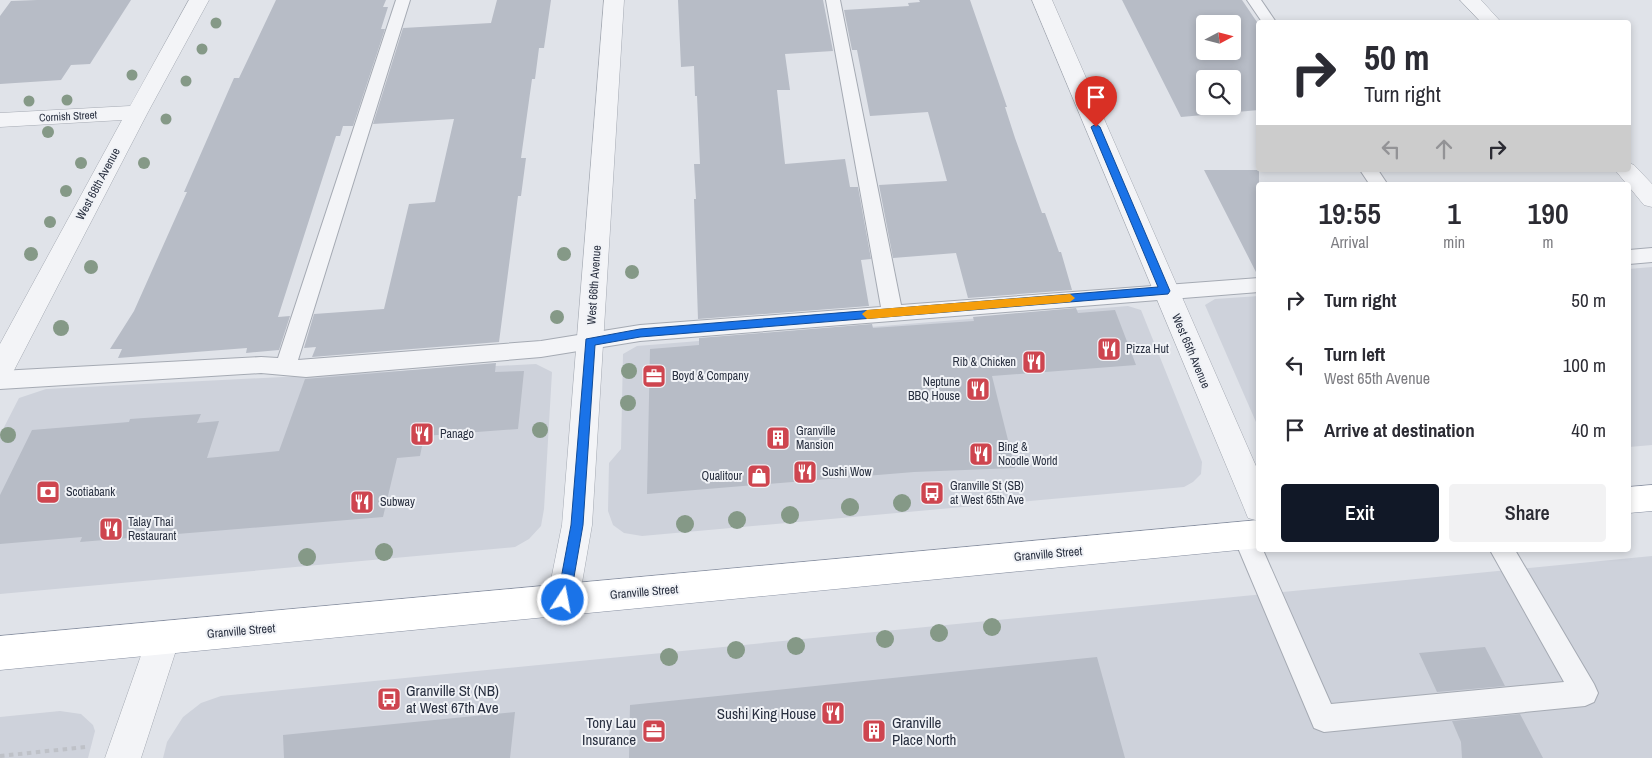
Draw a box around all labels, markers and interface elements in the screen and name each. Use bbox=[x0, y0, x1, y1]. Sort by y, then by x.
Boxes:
north arrow bbox=[1196, 15, 1241, 60]
map controls bbox=[1196, 15, 1241, 115]
text: 50 m bbox=[1364, 34, 1429, 81]
icon: right bbox=[1281, 40, 1346, 105]
button: search bbox=[1196, 70, 1241, 115]
pin bbox=[1075, 76, 1117, 127]
text: Turn right bbox=[1364, 79, 1441, 109]
icon: arrive bbox=[1082, 83, 1110, 111]
street label: Cornish Street bbox=[39, 107, 98, 125]
icon: left bbox=[1377, 135, 1405, 163]
icon: ahead bbox=[1430, 135, 1458, 163]
icon: right bbox=[1483, 135, 1511, 163]
street label: West 68th Avenue bbox=[72, 145, 124, 223]
text: 19:55 bbox=[1318, 193, 1381, 233]
text: 1 bbox=[1447, 193, 1461, 233]
text: 190 bbox=[1528, 193, 1569, 233]
text: Arrival bbox=[1331, 231, 1369, 253]
text: min bbox=[1443, 231, 1465, 253]
text: m bbox=[1543, 231, 1554, 253]
street label: West 66th Avenue bbox=[583, 245, 605, 325]
icon: right bbox=[1281, 286, 1309, 314]
text: Turn right bbox=[1324, 287, 1396, 313]
text: 50 m bbox=[1571, 287, 1606, 313]
street label: West 65th Avenue bbox=[1168, 311, 1214, 391]
restaurant icon: Pizza Hut bbox=[1096, 336, 1122, 362]
place label: Pizza Hut bbox=[1126, 341, 1169, 357]
text: Turn left bbox=[1324, 341, 1385, 367]
restaurant icon: Rib & Chicken bbox=[1021, 349, 1047, 375]
icon: left bbox=[1281, 351, 1309, 379]
text: 100 m bbox=[1563, 352, 1606, 378]
place label: Rib & Chicken bbox=[953, 354, 1016, 370]
office icon: Boyd & Company bbox=[641, 363, 667, 389]
text: West 65th Avenue bbox=[1324, 367, 1430, 389]
place label: Boyd & Company bbox=[672, 368, 749, 384]
place label: Neptune BBQ House bbox=[908, 374, 960, 404]
restaurant icon: Neptune BBQ House bbox=[965, 376, 991, 402]
icon: arrive bbox=[1281, 416, 1309, 444]
text: Arrive at destination bbox=[1324, 417, 1475, 443]
text: 40 m bbox=[1571, 417, 1606, 443]
restaurant icon: Panago bbox=[409, 421, 435, 447]
place label: Granville Mansion bbox=[796, 423, 835, 453]
building icon: Granville Mansion bbox=[765, 425, 791, 451]
place label: Panago bbox=[440, 426, 474, 442]
place label: Bing & Noodle World bbox=[998, 439, 1057, 469]
restaurant icon: Bing & Noodle World bbox=[968, 441, 994, 467]
restaurant icon: Sushi Wow bbox=[792, 459, 818, 485]
shop icon: Qualitour bbox=[746, 463, 772, 489]
place label: Sushi Wow bbox=[822, 464, 872, 480]
place label: Qualitour bbox=[702, 468, 743, 484]
place label: Granville St (SB) at West 65th Ave bbox=[950, 478, 1024, 508]
bank icon: Scotiabank bbox=[35, 479, 61, 505]
bus stop icon: Granville St (SB) at West 65th Ave bbox=[919, 480, 945, 506]
place label: Scotiabank bbox=[66, 484, 115, 500]
button: Exit bbox=[1281, 484, 1439, 542]
button: Share bbox=[1449, 484, 1606, 542]
restaurant icon: Subway bbox=[349, 489, 375, 515]
place label: Subway bbox=[380, 494, 415, 510]
place label: Talay Thai Restaurant bbox=[128, 514, 176, 544]
restaurant icon: Talay Thai Restaurant bbox=[98, 516, 124, 542]
street label: Granville Street bbox=[1013, 543, 1083, 565]
position arrow bbox=[536, 573, 588, 625]
street label: Granville Street bbox=[609, 581, 679, 603]
street label: Granville Street bbox=[206, 620, 276, 642]
place label: Granville St (NB) at West 67th Ave bbox=[406, 680, 499, 718]
bus stop icon: Granville St (NB) at West 67th Ave bbox=[376, 686, 402, 712]
restaurant icon: Sushi King House bbox=[820, 700, 846, 726]
place label: Sushi King House bbox=[717, 703, 816, 724]
place label: Tony Lau Insurance bbox=[582, 712, 636, 750]
place label: Granville Place North bbox=[892, 712, 956, 750]
office icon: Tony Lau Insurance bbox=[641, 718, 667, 744]
building icon: Granville Place North bbox=[861, 718, 887, 744]

